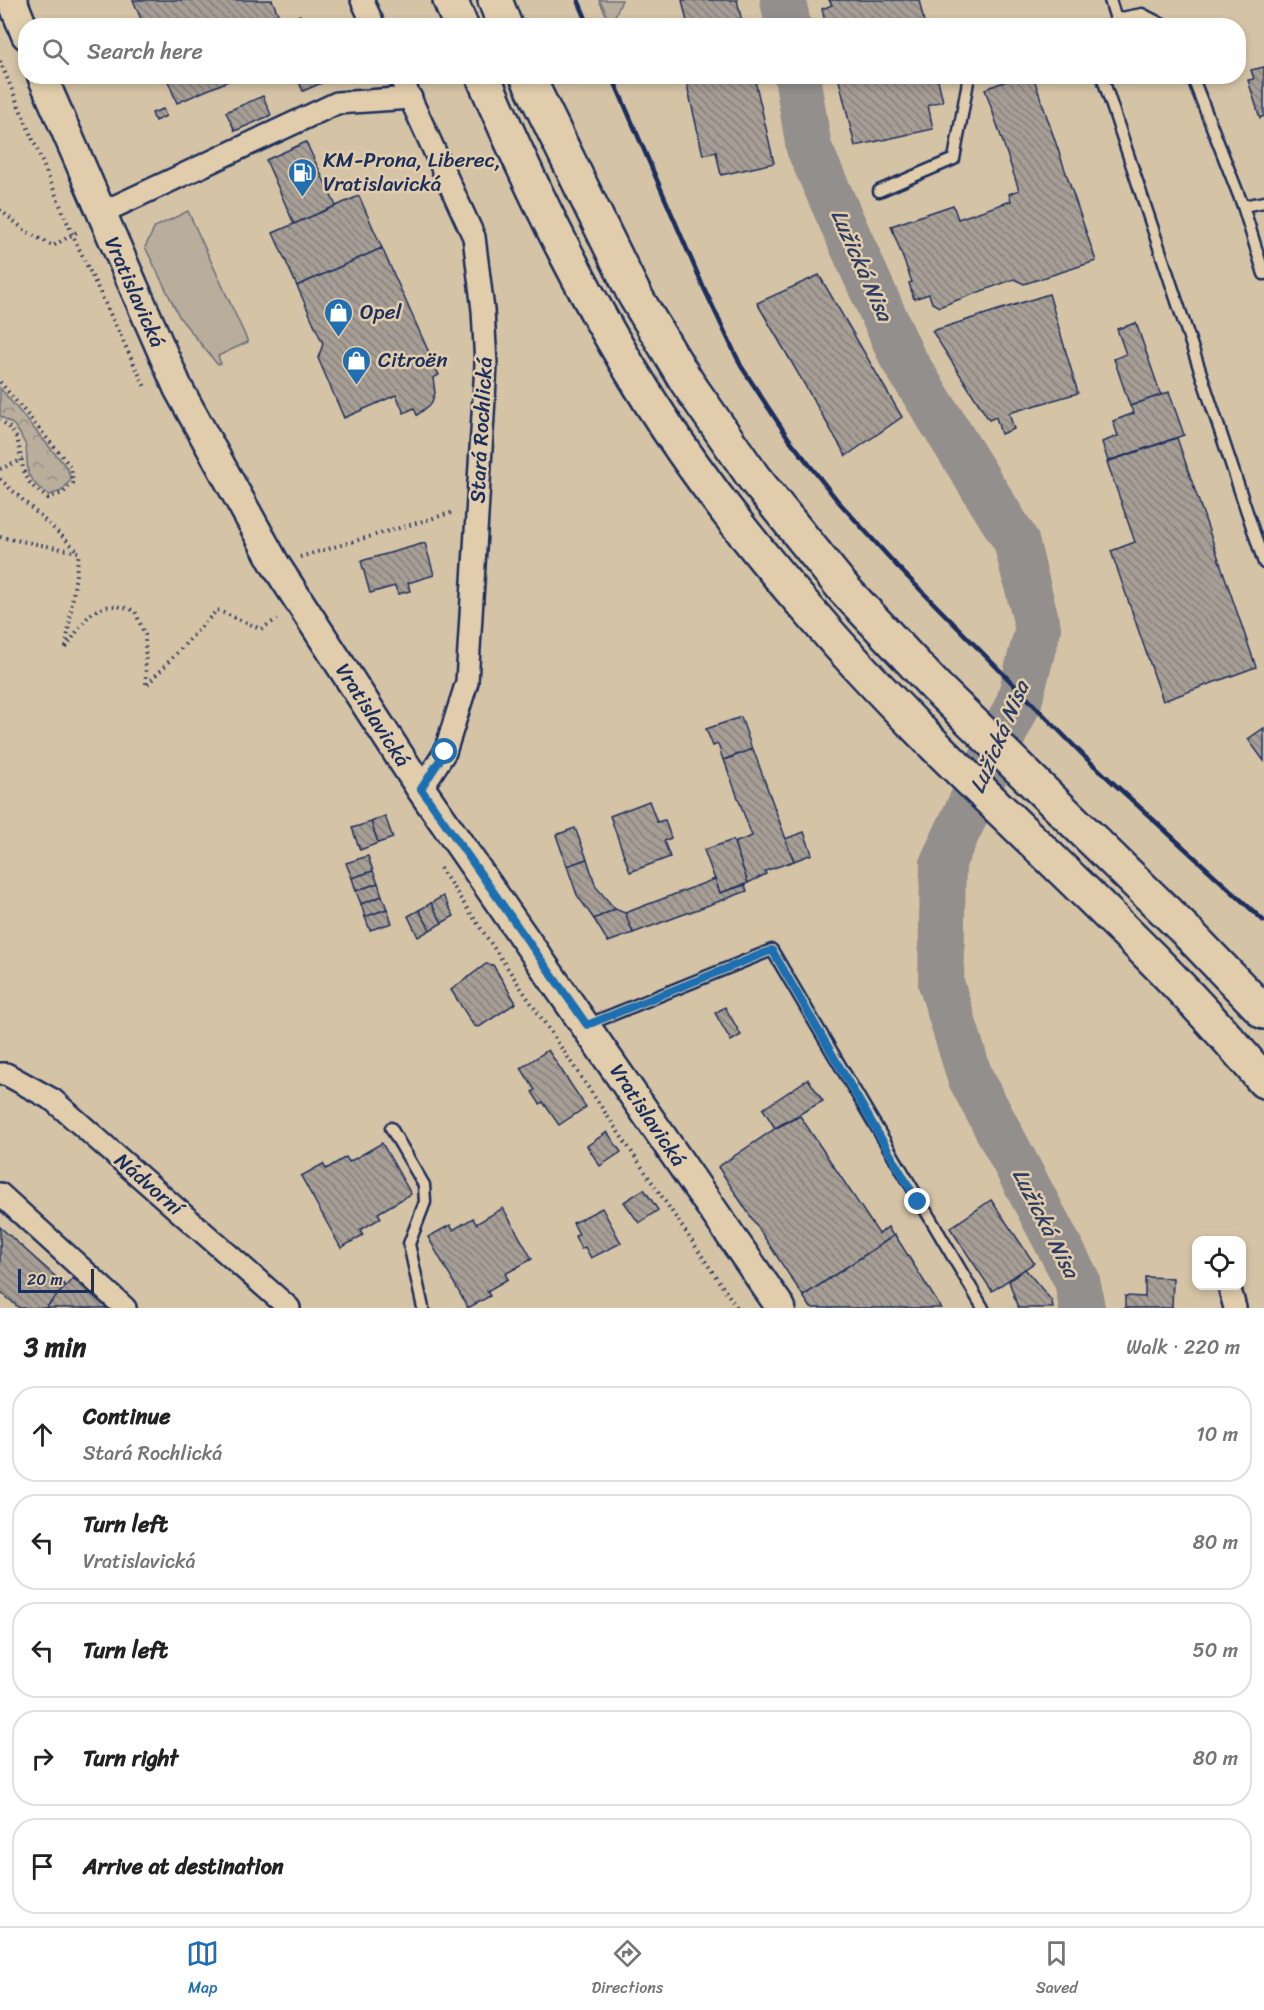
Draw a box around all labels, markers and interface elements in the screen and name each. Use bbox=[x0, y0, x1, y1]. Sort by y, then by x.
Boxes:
search box bbox=[18, 18, 1246, 84]
text: Search here bbox=[87, 32, 203, 71]
icon: search bbox=[39, 35, 72, 68]
place label: KM-Prona, Liberec, Vratislavická bbox=[323, 141, 501, 203]
fuel station icon: KM-Prona, Liberec, Vratislavická bbox=[286, 156, 318, 198]
water label: Lužická Nisa bbox=[820, 203, 905, 329]
street label: Vratislavická bbox=[94, 230, 177, 354]
place label: Opel bbox=[360, 293, 402, 331]
shop icon: Opel bbox=[323, 296, 355, 338]
place label: Citroën bbox=[378, 341, 448, 379]
shop icon: Citroën bbox=[341, 344, 373, 386]
street label: Stará Rochlická bbox=[458, 355, 504, 504]
street label: Vratislavická bbox=[325, 655, 421, 775]
water label: Lužická Nisa bbox=[958, 673, 1041, 800]
route start bbox=[431, 738, 457, 764]
street label: Vratislavická bbox=[599, 1055, 697, 1175]
street label: Nádvorní bbox=[105, 1143, 194, 1227]
water label: Lužická Nisa bbox=[1002, 1161, 1091, 1287]
route end bbox=[904, 1188, 930, 1214]
map controls bbox=[1192, 1236, 1246, 1290]
button: locate bbox=[1192, 1236, 1246, 1290]
text: 20 m bbox=[27, 1265, 63, 1294]
scale bar bbox=[18, 1266, 94, 1294]
text: 3 min bbox=[24, 1324, 86, 1370]
text: Walk · 220 m bbox=[1126, 1330, 1240, 1365]
text: Continue bbox=[83, 1397, 171, 1436]
text: 10 m bbox=[1196, 1417, 1238, 1452]
icon: ahead bbox=[26, 1418, 59, 1451]
text: Stará Rochlická bbox=[83, 1436, 222, 1471]
text: Turn left bbox=[83, 1505, 168, 1544]
text: 80 m bbox=[1193, 1525, 1238, 1560]
icon: left bbox=[26, 1526, 59, 1559]
text: Vratislavická bbox=[83, 1544, 196, 1579]
text: Turn left bbox=[83, 1631, 168, 1670]
text: 50 m bbox=[1193, 1633, 1238, 1668]
icon: left bbox=[26, 1634, 59, 1667]
text: Turn right bbox=[83, 1739, 178, 1778]
text: 80 m bbox=[1193, 1741, 1238, 1776]
icon: right bbox=[26, 1742, 59, 1775]
text: Arrive at destination bbox=[83, 1847, 284, 1886]
icon: arrive bbox=[26, 1850, 59, 1883]
tab: Map bbox=[186, 1937, 219, 2002]
tab: Directions bbox=[592, 1937, 663, 2002]
tab: Saved bbox=[1036, 1937, 1078, 2002]

